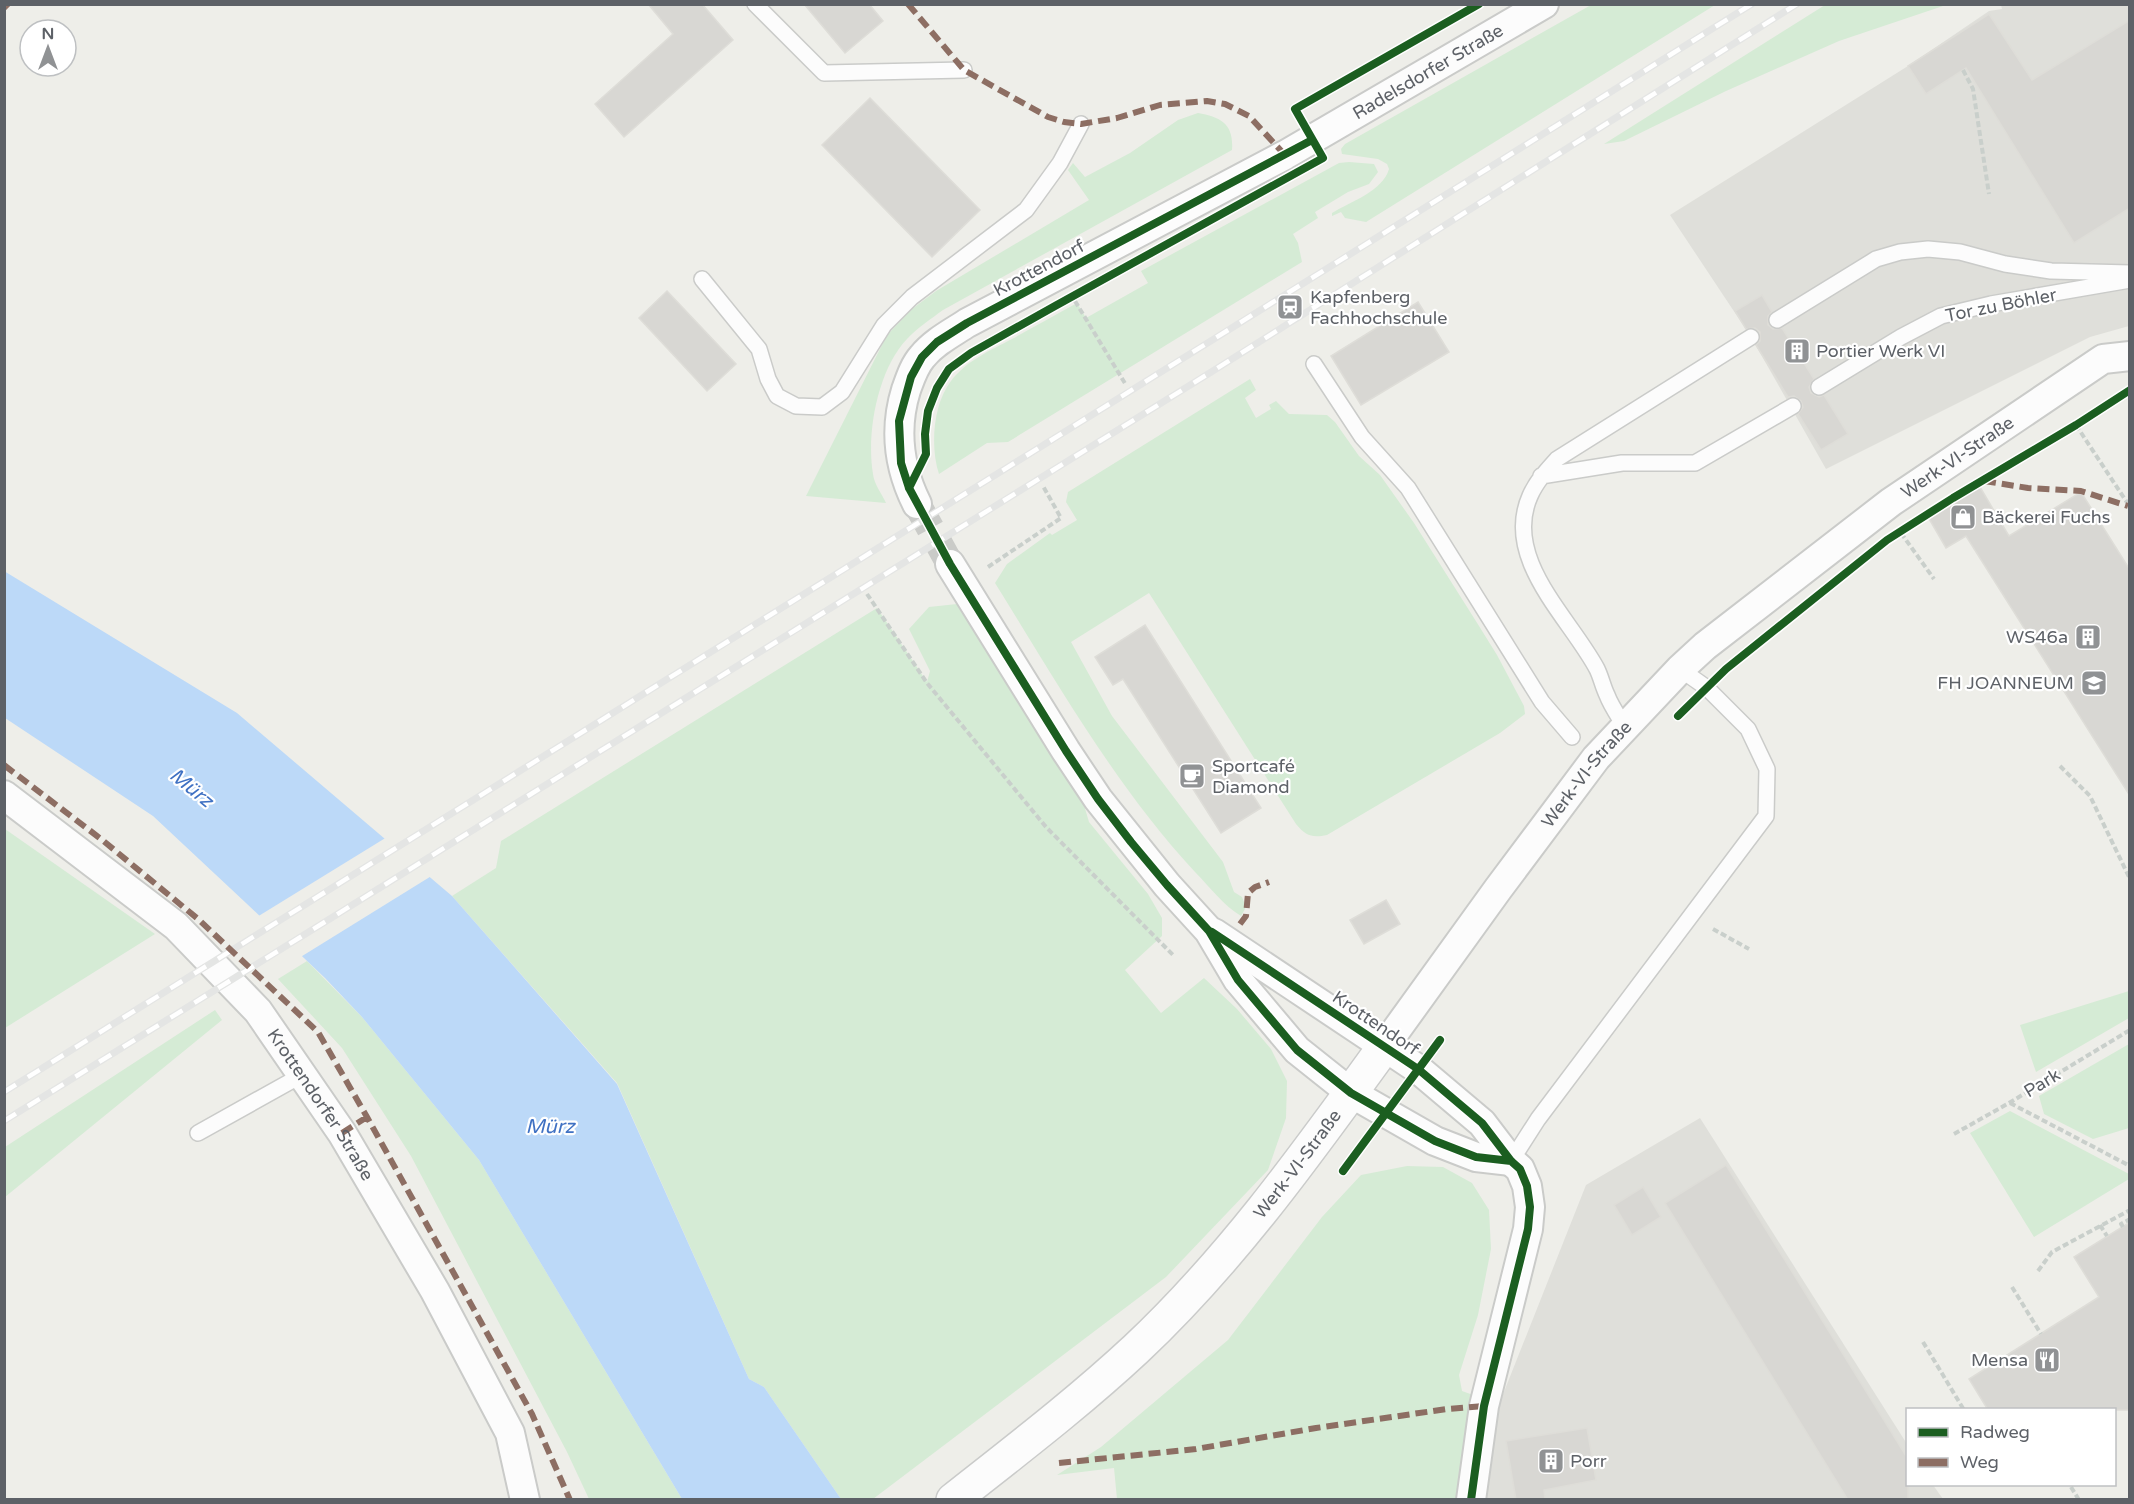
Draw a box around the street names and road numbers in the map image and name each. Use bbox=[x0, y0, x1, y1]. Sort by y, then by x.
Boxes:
street label: Radelsdorfer Straße bbox=[1349, 19, 1507, 124]
street label: Krottendorf bbox=[990, 235, 1089, 301]
street label: Tor zu Böhler bbox=[1944, 283, 2059, 327]
street label: Werk-VI-Straße bbox=[1897, 411, 2018, 503]
street label: Werk-VI-Straße bbox=[1537, 716, 1636, 832]
street label: Krottendorf bbox=[1328, 986, 1424, 1060]
street label: Krottendorfer Straße bbox=[263, 1024, 379, 1185]
street label: Park bbox=[2020, 1064, 2064, 1102]
street label: Werk-VI-Straße bbox=[1249, 1105, 1346, 1223]

